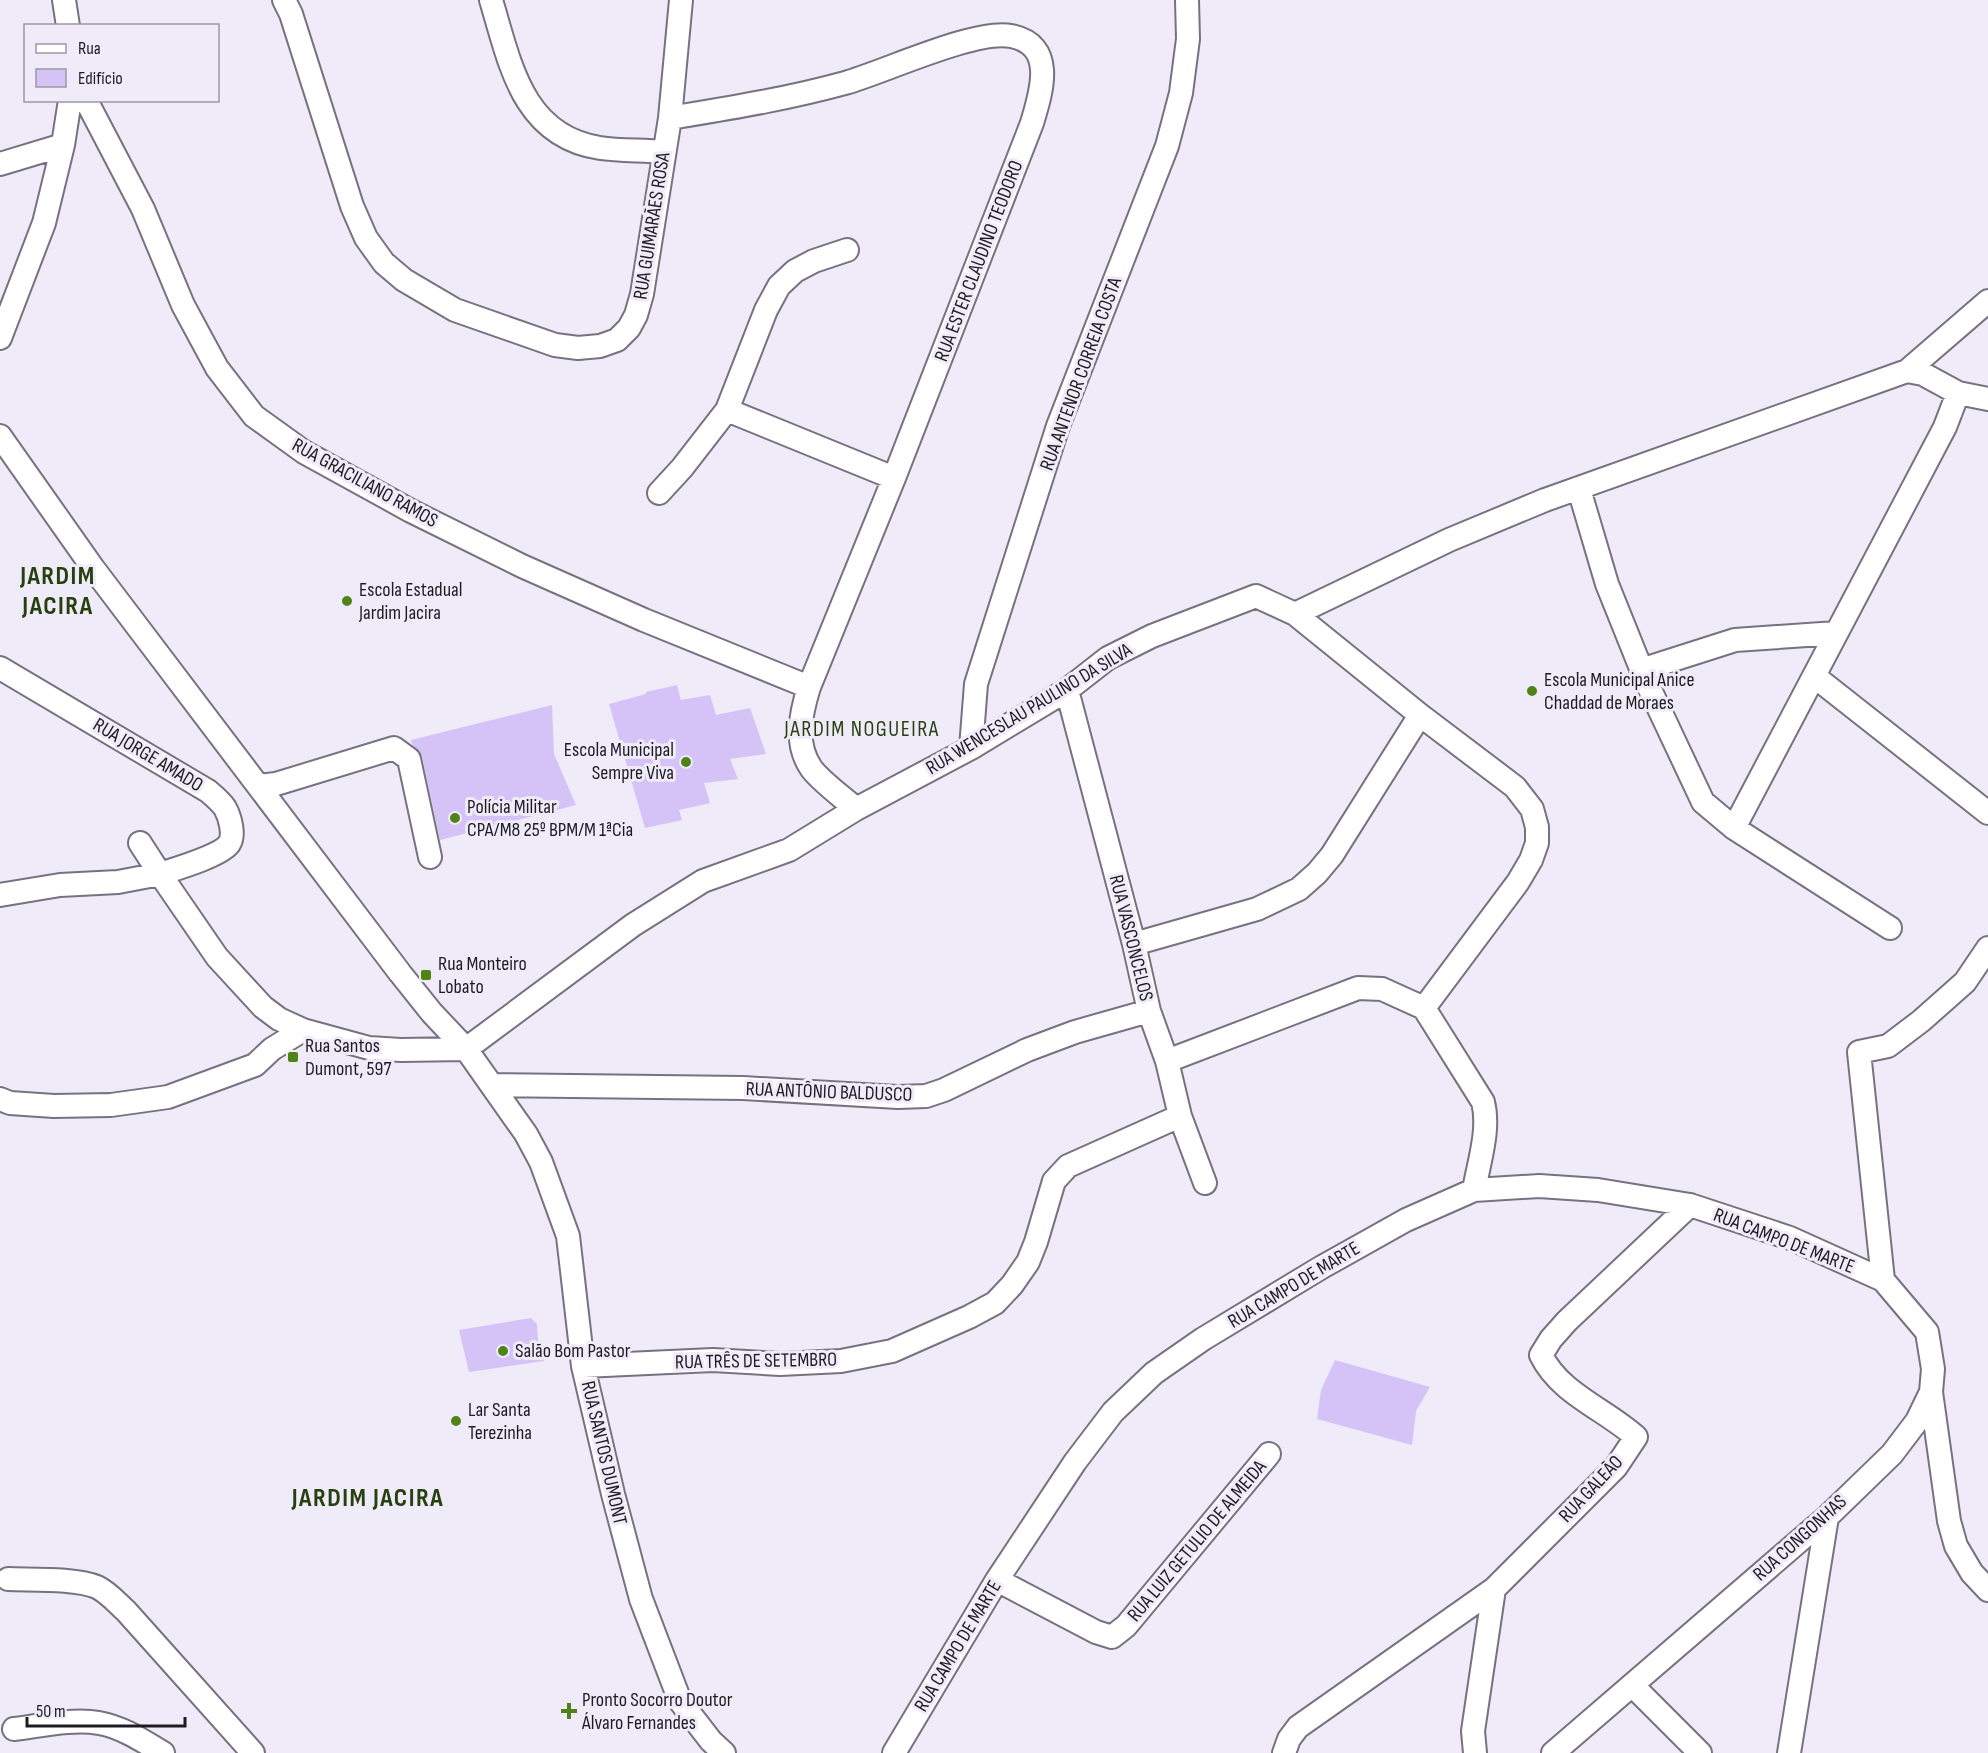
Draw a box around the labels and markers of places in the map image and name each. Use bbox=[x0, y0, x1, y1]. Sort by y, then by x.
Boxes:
place label: Escola Estadual Jardim Jacira bbox=[358, 578, 462, 625]
marker: Escola Estadual Jardim Jacira bbox=[340, 594, 354, 608]
place label: Escola Municipal Anice Chaddad de Moraes bbox=[1544, 668, 1695, 715]
marker: Escola Municipal Anice Chaddad de Moraes bbox=[1525, 684, 1539, 698]
place label: Escola Municipal Sempre Viva bbox=[564, 738, 674, 785]
marker: Escola Municipal Sempre Viva bbox=[679, 755, 693, 769]
place label: Polícia Militar CPA/M8 25º BPM/M 1ªCia bbox=[467, 795, 633, 842]
marker: Polícia Militar CPA/M8 25º BPM/M 1ªCia bbox=[448, 811, 462, 825]
place label: Rua Monteiro Lobato bbox=[438, 952, 527, 999]
marker: Rua Monteiro Lobato bbox=[419, 968, 433, 982]
place label: Rua Santos Dumont, 597 bbox=[305, 1034, 391, 1081]
marker: Rua Santos Dumont, 597 bbox=[286, 1050, 300, 1064]
place label: Salão Bom Pastor bbox=[515, 1339, 631, 1363]
marker: Salão Bom Pastor bbox=[496, 1344, 510, 1358]
place label: Lar Santa Terezinha bbox=[468, 1398, 532, 1445]
marker: Lar Santa Terezinha bbox=[449, 1414, 463, 1428]
place label: Pronto Socorro Doutor Álvaro Fernandes bbox=[581, 1688, 733, 1735]
marker: Pronto Socorro Doutor Álvaro Fernandes bbox=[560, 1702, 578, 1720]

